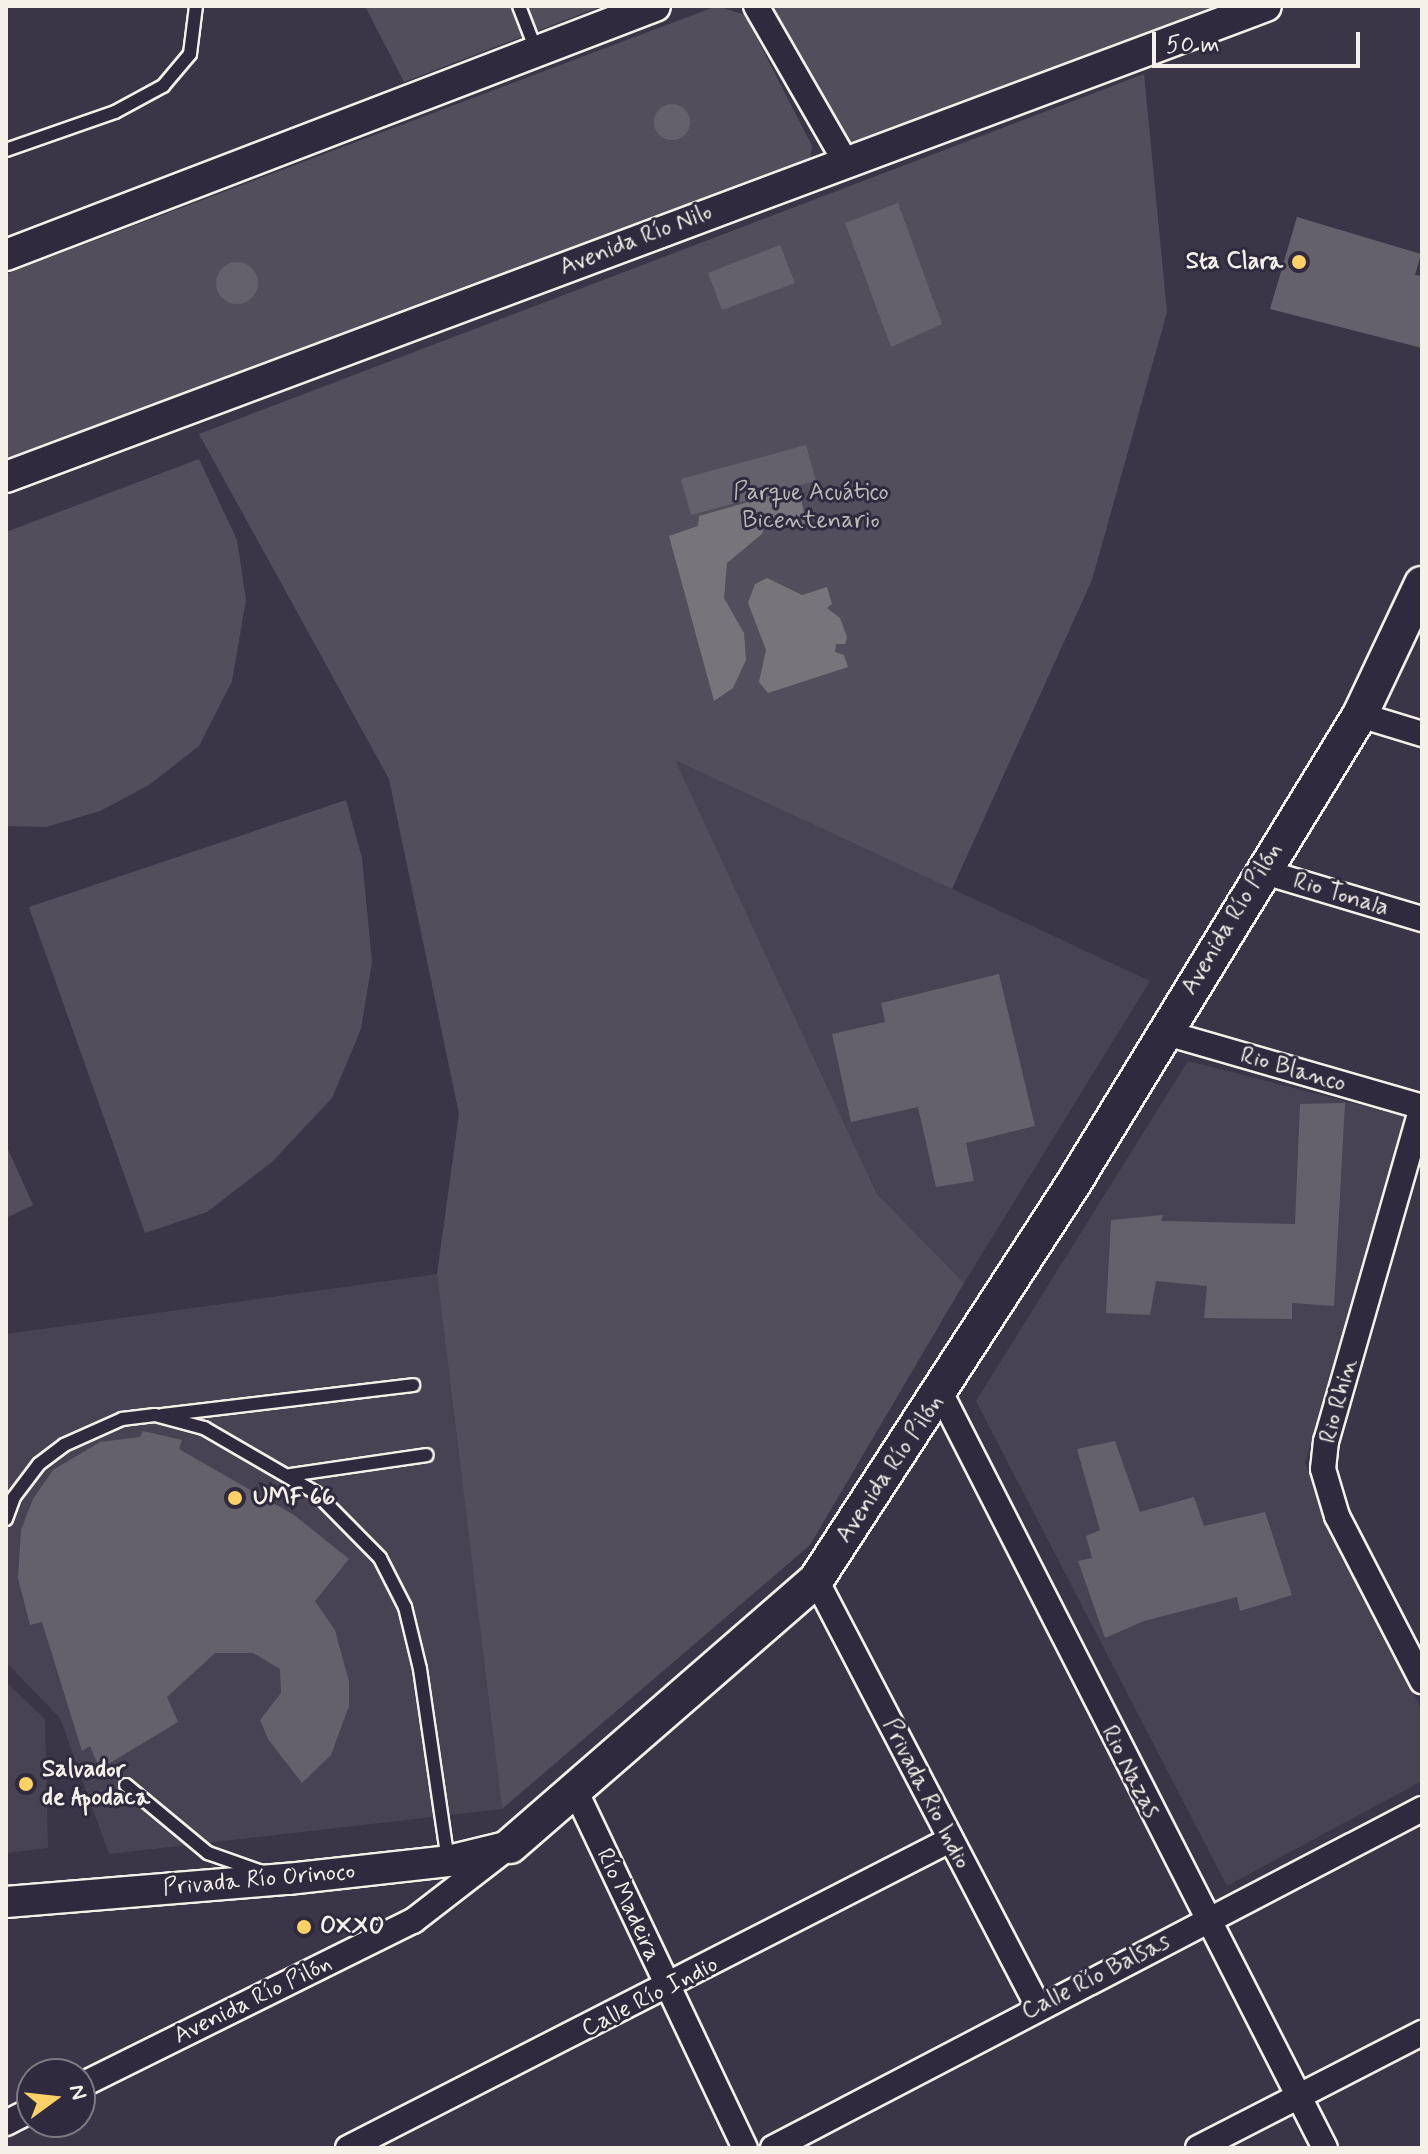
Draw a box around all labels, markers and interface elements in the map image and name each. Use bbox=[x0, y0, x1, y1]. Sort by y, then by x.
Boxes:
scale bar bbox=[1156, 16, 1364, 66]
text: 50 m bbox=[1166, 30, 1220, 61]
street label: Avenida Río Nilo bbox=[556, 198, 716, 282]
place label: Sta Clara bbox=[1185, 248, 1283, 276]
marker: Sta Clara bbox=[1290, 253, 1308, 271]
park label: Parque Acuático Bicentenario bbox=[733, 479, 889, 535]
street label: Avenida Río Pilón bbox=[1175, 838, 1289, 1000]
street label: Rio Tonala bbox=[1288, 866, 1394, 924]
street label: Rio Blanco bbox=[1238, 1042, 1348, 1098]
street label: Rio Rhin bbox=[1314, 1356, 1364, 1446]
street label: Avenida Río Pilón bbox=[830, 1390, 950, 1548]
place label: UMF 66 bbox=[253, 1484, 335, 1512]
marker: UMF 66 bbox=[224, 1487, 246, 1509]
street label: Privada Rio Indio bbox=[874, 1711, 978, 1877]
street label: Rio Nazas bbox=[1095, 1722, 1165, 1822]
place label: Salvador de Apodaca bbox=[42, 1756, 150, 1812]
marker: Salvador de Apodaca bbox=[17, 1775, 35, 1793]
street label: Río Madeira bbox=[589, 1844, 667, 1966]
street label: Privada Río Orinoco bbox=[161, 1857, 357, 1903]
place label: OXXO bbox=[320, 1913, 384, 1941]
marker: OXXO bbox=[295, 1918, 313, 1936]
street label: Calle Río Balsas bbox=[1018, 1928, 1174, 2026]
street label: Avenida Río Pilón bbox=[170, 1949, 336, 2051]
street label: Calle Río Indio bbox=[578, 1951, 722, 2043]
north arrow bbox=[16, 2058, 96, 2138]
text: N bbox=[62, 2082, 93, 2103]

